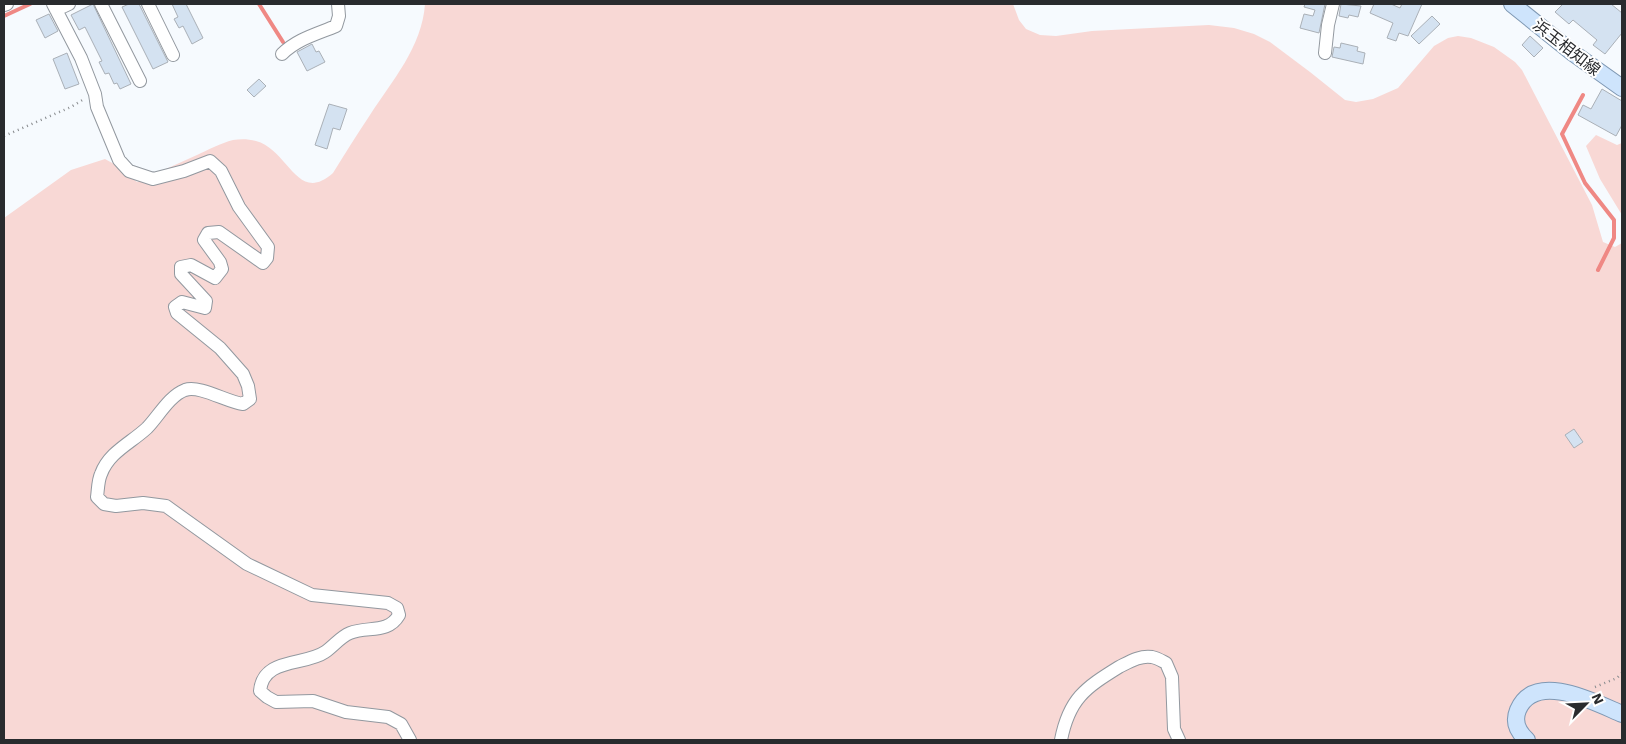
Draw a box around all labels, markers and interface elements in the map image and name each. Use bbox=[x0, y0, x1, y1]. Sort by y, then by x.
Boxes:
street label: 浜玉相知線 bbox=[1529, 15, 1604, 80]
north arrow bbox=[1561, 679, 1611, 729]
text: N bbox=[1588, 691, 1607, 707]

